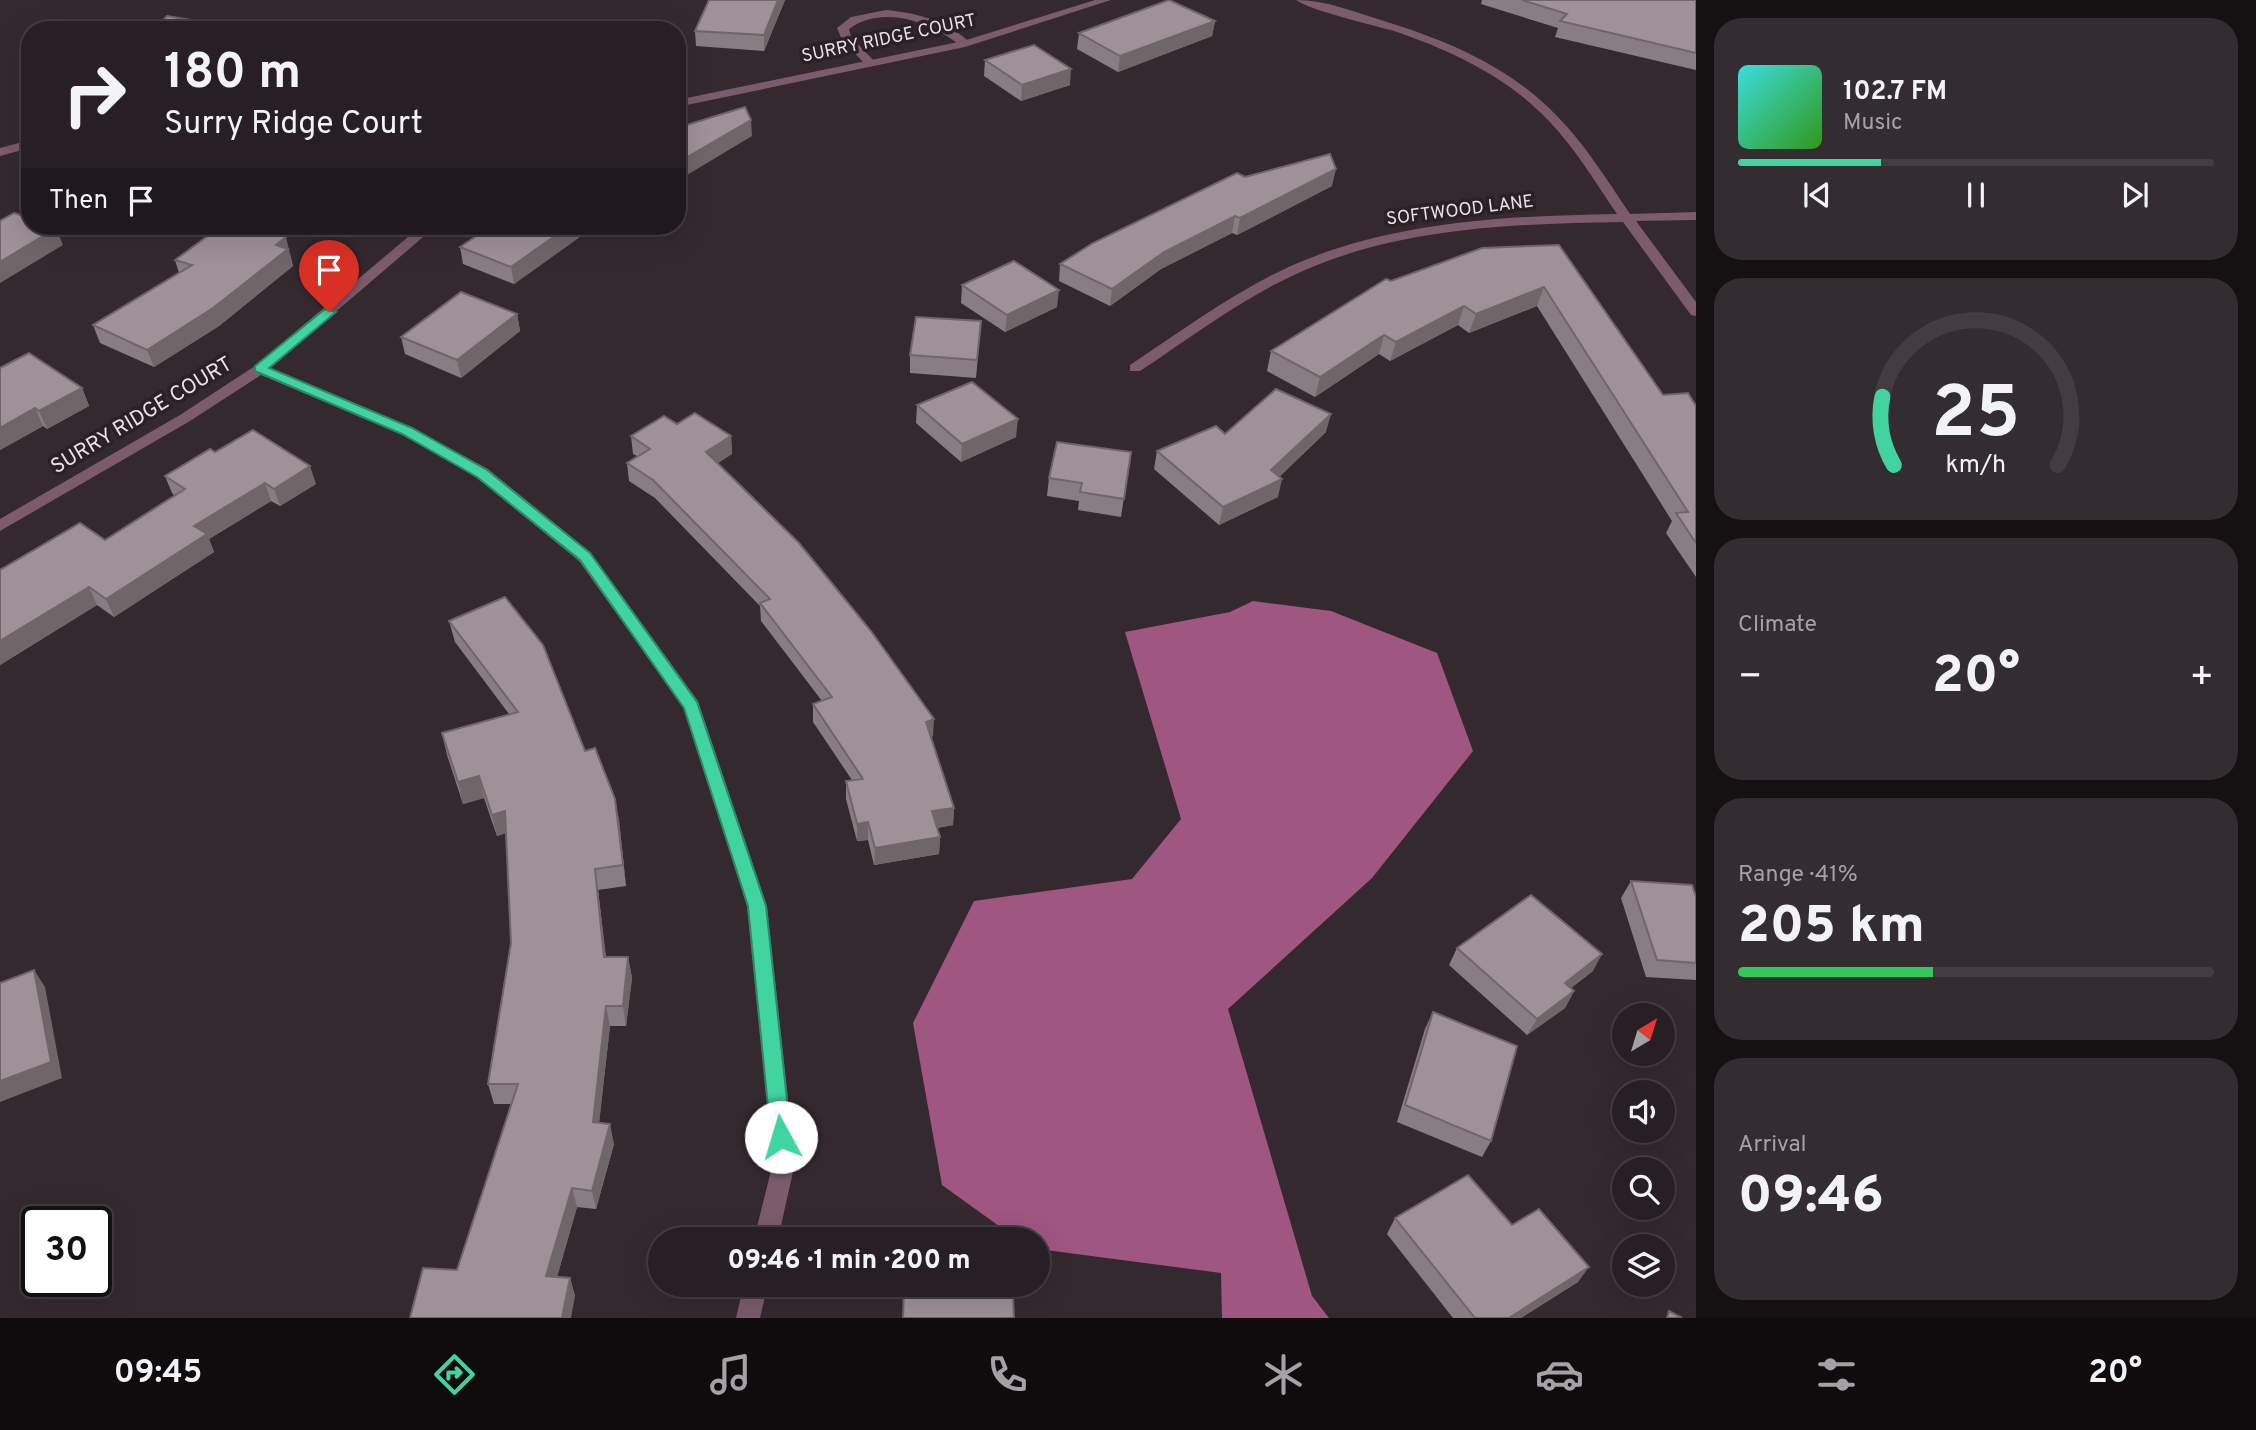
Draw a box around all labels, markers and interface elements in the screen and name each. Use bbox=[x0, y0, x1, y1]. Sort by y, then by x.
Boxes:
street label: SURRY RIDGE COURT bbox=[800, 9, 978, 69]
text: 180 m bbox=[164, 44, 301, 106]
icon: right bbox=[49, 49, 140, 140]
text: 102.7 FM bbox=[1843, 76, 1947, 109]
text: Surry Ridge Court bbox=[164, 105, 423, 145]
text: Music bbox=[1843, 109, 1903, 138]
icon: previous bbox=[1798, 176, 1836, 214]
icon: pause bbox=[1957, 176, 1995, 214]
icon: next bbox=[2116, 176, 2154, 214]
icon: arrive bbox=[122, 182, 160, 220]
text: Then bbox=[49, 185, 108, 218]
street label: SOFTWOOD LANE bbox=[1385, 191, 1535, 231]
pin bbox=[299, 240, 359, 312]
icon: arrive bbox=[310, 251, 348, 289]
street label: SURRY RIDGE COURT bbox=[46, 351, 238, 481]
text: 25 bbox=[1932, 371, 2021, 463]
text: km/h bbox=[1946, 450, 2006, 482]
text: Climate bbox=[1738, 611, 1817, 640]
text: 20° bbox=[1932, 645, 2020, 711]
text: − bbox=[1738, 654, 1763, 703]
text: + bbox=[2189, 654, 2214, 703]
text: Range · 41% bbox=[1738, 861, 1858, 890]
text: 205 km bbox=[1738, 895, 1925, 961]
north arrow bbox=[1612, 1003, 1675, 1066]
map controls bbox=[1612, 1003, 1675, 1297]
button: sound bbox=[1612, 1080, 1675, 1143]
position arrow bbox=[744, 1100, 818, 1174]
text: Arrival bbox=[1738, 1131, 1807, 1160]
button: search bbox=[1612, 1157, 1675, 1220]
text: 09:46 bbox=[1738, 1165, 1884, 1231]
speed limit sign: 30 bbox=[21, 1206, 112, 1297]
button: layers bbox=[1612, 1234, 1675, 1297]
text: 09:46 · 1 min · 200 m bbox=[727, 1245, 971, 1278]
icon: directions bbox=[430, 1350, 479, 1399]
icon: music bbox=[706, 1350, 755, 1399]
icon: phone bbox=[983, 1350, 1032, 1399]
icon: climate bbox=[1259, 1350, 1308, 1399]
icon: car bbox=[1535, 1350, 1584, 1399]
icon: filters bbox=[1812, 1350, 1861, 1399]
text: 09:45 bbox=[114, 1354, 202, 1394]
text: 20° bbox=[2088, 1354, 2142, 1394]

